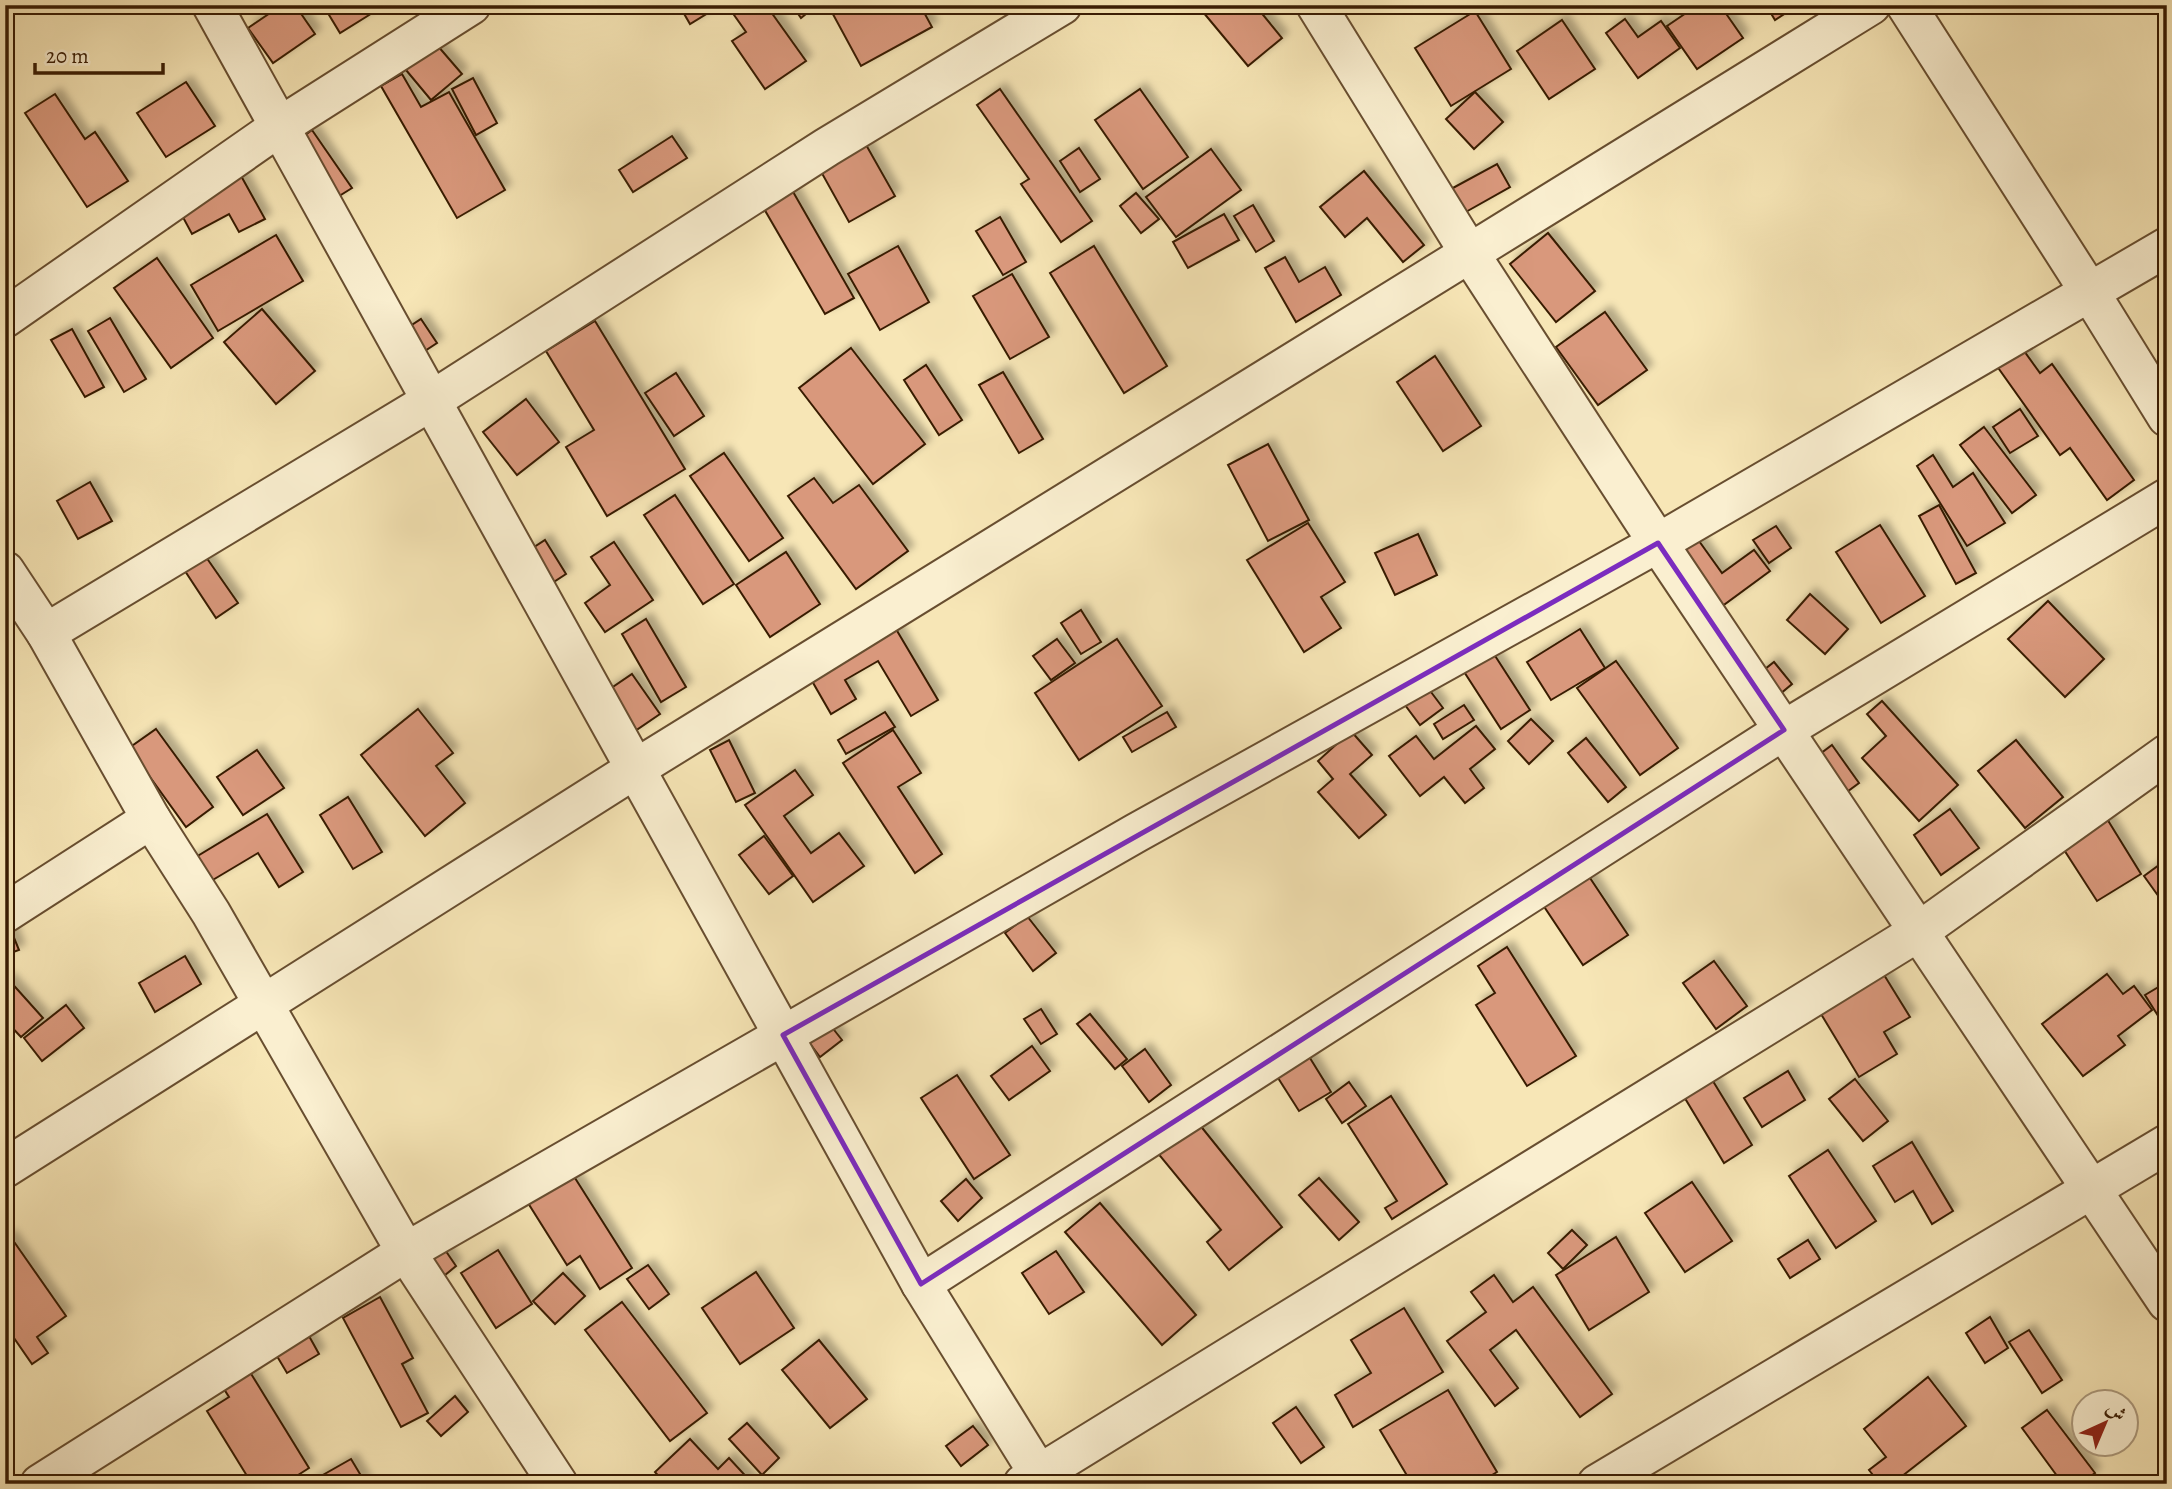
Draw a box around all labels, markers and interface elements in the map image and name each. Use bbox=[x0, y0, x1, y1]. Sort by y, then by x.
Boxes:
scale bar bbox=[35, 32, 163, 76]
text: 20 m bbox=[46, 42, 89, 70]
north arrow bbox=[2070, 1388, 2140, 1458]
text: ش bbox=[2100, 1396, 2132, 1427]

